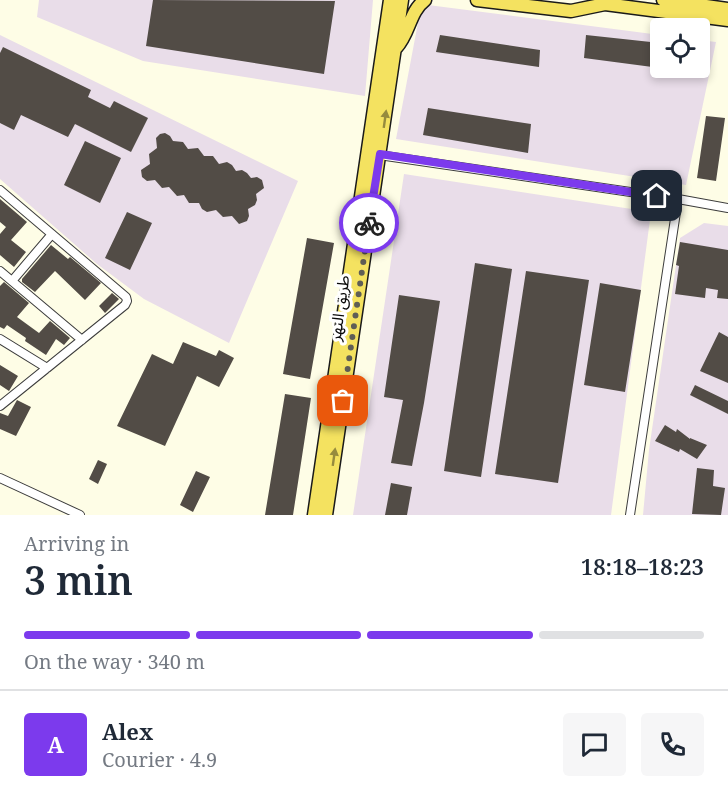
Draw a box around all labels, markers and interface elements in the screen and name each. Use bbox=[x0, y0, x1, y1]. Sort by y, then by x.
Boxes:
map controls bbox=[650, 18, 710, 78]
button: locate bbox=[650, 18, 710, 78]
one-way arrow bbox=[380, 109, 389, 128]
pin bbox=[631, 170, 682, 221]
icon: home bbox=[640, 179, 673, 212]
courier bbox=[339, 193, 399, 253]
icon: bike bbox=[353, 207, 386, 240]
street label: طريق النهر bbox=[323, 273, 355, 343]
pin bbox=[317, 375, 368, 426]
icon: bag bbox=[326, 384, 359, 417]
one-way arrow bbox=[330, 447, 339, 466]
text: Arriving in bbox=[24, 530, 129, 557]
text: 18:18–18:23 bbox=[581, 551, 704, 581]
text: 3 min bbox=[24, 553, 133, 606]
text: On the way · 340 m bbox=[24, 648, 205, 675]
button: chat bbox=[563, 713, 626, 776]
button: phone bbox=[641, 713, 704, 776]
text: Alex bbox=[102, 716, 153, 746]
text: A bbox=[47, 729, 64, 759]
text: Courier · 4.9 bbox=[102, 746, 217, 773]

